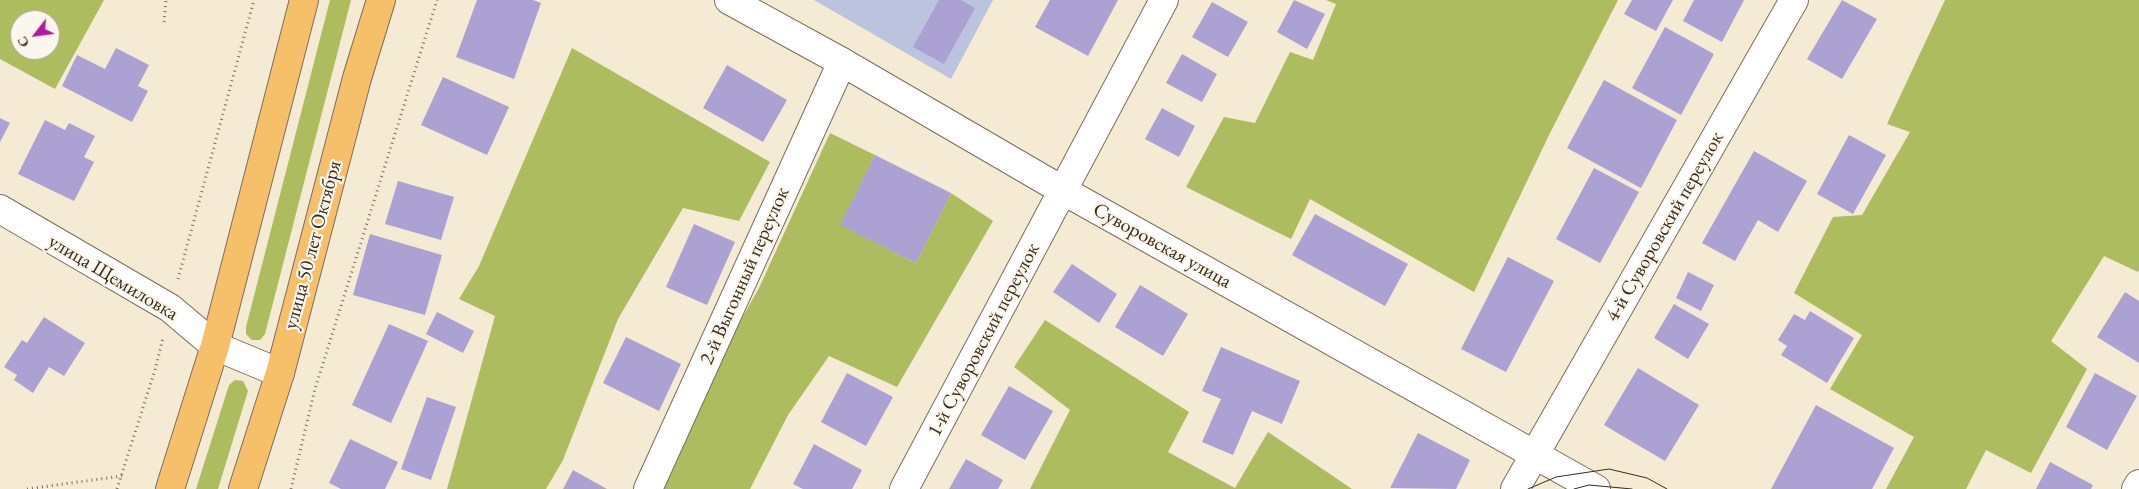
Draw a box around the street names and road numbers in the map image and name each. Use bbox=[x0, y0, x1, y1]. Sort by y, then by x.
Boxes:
street label: 4-й Суворовский переулок bbox=[1601, 128, 1729, 326]
street label: улица 50 лет Октября bbox=[279, 158, 347, 332]
street label: 2-й Выгонный переулок bbox=[695, 184, 795, 368]
street label: Суворовская улица bbox=[1088, 198, 1236, 294]
street label: улица Щемиловка bbox=[44, 230, 182, 326]
street label: 1-й Суворовский переулок bbox=[923, 239, 1045, 441]

